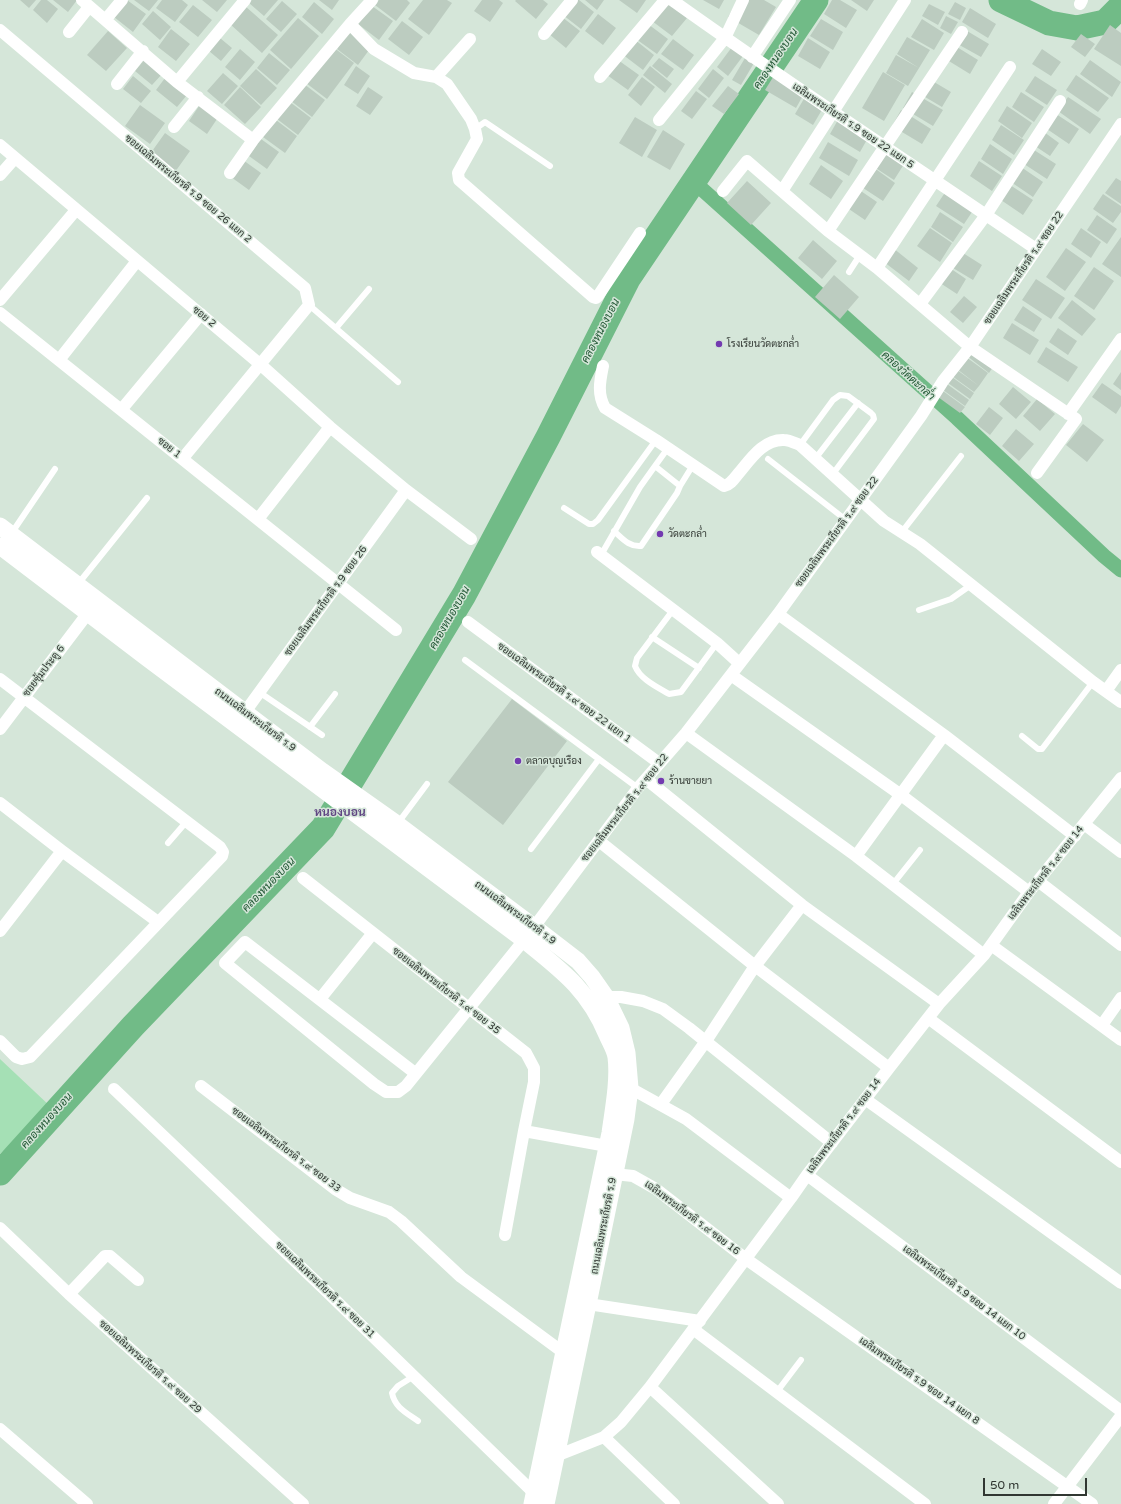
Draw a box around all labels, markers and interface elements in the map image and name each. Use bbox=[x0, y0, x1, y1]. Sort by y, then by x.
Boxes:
water label: คลองหนองบอน bbox=[751, 26, 801, 92]
street label: เฉลิมพระเกียรติ ร.9 ซอย 22 แยก 5 bbox=[790, 81, 916, 171]
street label: ซอยเฉลิมพระเกียรติ ร.9 ซอย 26 แยก 2 bbox=[122, 132, 254, 246]
street label: ซอยเฉลิมพระเกียรติ ร.๙ ซอย 22 bbox=[982, 209, 1066, 327]
water label: คลองหนองบอน bbox=[579, 297, 623, 365]
street label: ซอย 2 bbox=[190, 304, 218, 330]
place label: โรงเรียนวัดตะกล่ำ bbox=[727, 338, 799, 350]
marker: โรงเรียนวัดตะกล่ำ bbox=[714, 339, 724, 349]
water label: คลองวัดตะกล่ำ bbox=[879, 349, 937, 403]
street label: ซอย 1 bbox=[155, 435, 183, 461]
street label: ซอยเฉลิมพระเกียรติ ร.๙ ซอย 22 bbox=[793, 474, 881, 590]
place label: วัดตะกล่ำ bbox=[668, 528, 707, 540]
marker: วัดตะกล่ำ bbox=[655, 529, 665, 539]
street label: ซอยเฉลิมพระเกียรติ ร.9 ซอย 26 bbox=[282, 544, 370, 658]
water label: คลองหนองบอน bbox=[427, 584, 473, 652]
street label: ซอยเฉลิมพระเกียรติ ร.๙ ซอย 22 แยก 1 bbox=[495, 640, 633, 746]
street label: ซอยซุ้มประตู 6 bbox=[21, 643, 67, 699]
street label: ถนนเฉลิมพระเกียรติ ร.9 bbox=[212, 686, 298, 754]
street label: ซอยเฉลิมพระเกียรติ ร.๙ ซอย 22 bbox=[579, 752, 671, 864]
place label: ตลาดบุญเรือง bbox=[526, 755, 582, 767]
marker: ตลาดบุญเรือง bbox=[513, 756, 523, 766]
place label: ร้านขายยา bbox=[669, 775, 712, 787]
marker: ร้านขายยา bbox=[656, 776, 666, 786]
district label: หนองบอน bbox=[314, 806, 366, 820]
street label: เฉลิมพระเกียรติ ร.๙ ซอย 14 bbox=[1006, 824, 1086, 922]
water label: คลองหนองบอน bbox=[240, 855, 298, 915]
street label: ถนนเฉลิมพระเกียรติ ร.9 bbox=[472, 879, 558, 947]
street label: ซอยเฉลิมพระเกียรติ ร.๙ ซอย 35 bbox=[390, 945, 502, 1037]
street label: เฉลิมพระเกียรติ ร.๙ ซอย 14 bbox=[804, 1076, 884, 1176]
water label: คลองหนองบอน bbox=[19, 1090, 75, 1152]
street label: ซอยเฉลิมพระเกียรติ ร.๙ ซอย 33 bbox=[229, 1105, 343, 1195]
street label: ถนนเฉลิมพระเกียรติ ร.9 bbox=[589, 1177, 619, 1275]
street label: เฉลิมพระเกียรติ ร.๙ ซอย 16 bbox=[642, 1178, 742, 1258]
street label: ซอยเฉลิมพระเกียรติ ร.๙ ซอย 31 bbox=[273, 1239, 377, 1341]
street label: เฉลิมพระเกียรติ ร.9 ซอย 14 แยก 10 bbox=[900, 1243, 1028, 1343]
street label: ซอยเฉลิมพระเกียรติ ร.๙ ซอย 29 bbox=[96, 1318, 204, 1416]
street label: เฉลิมพระเกียรติ ร.9 ซอย 14 แยก 8 bbox=[857, 1335, 981, 1427]
scale bar bbox=[985, 1470, 1089, 1496]
text: 50 m bbox=[990, 1478, 1019, 1492]

